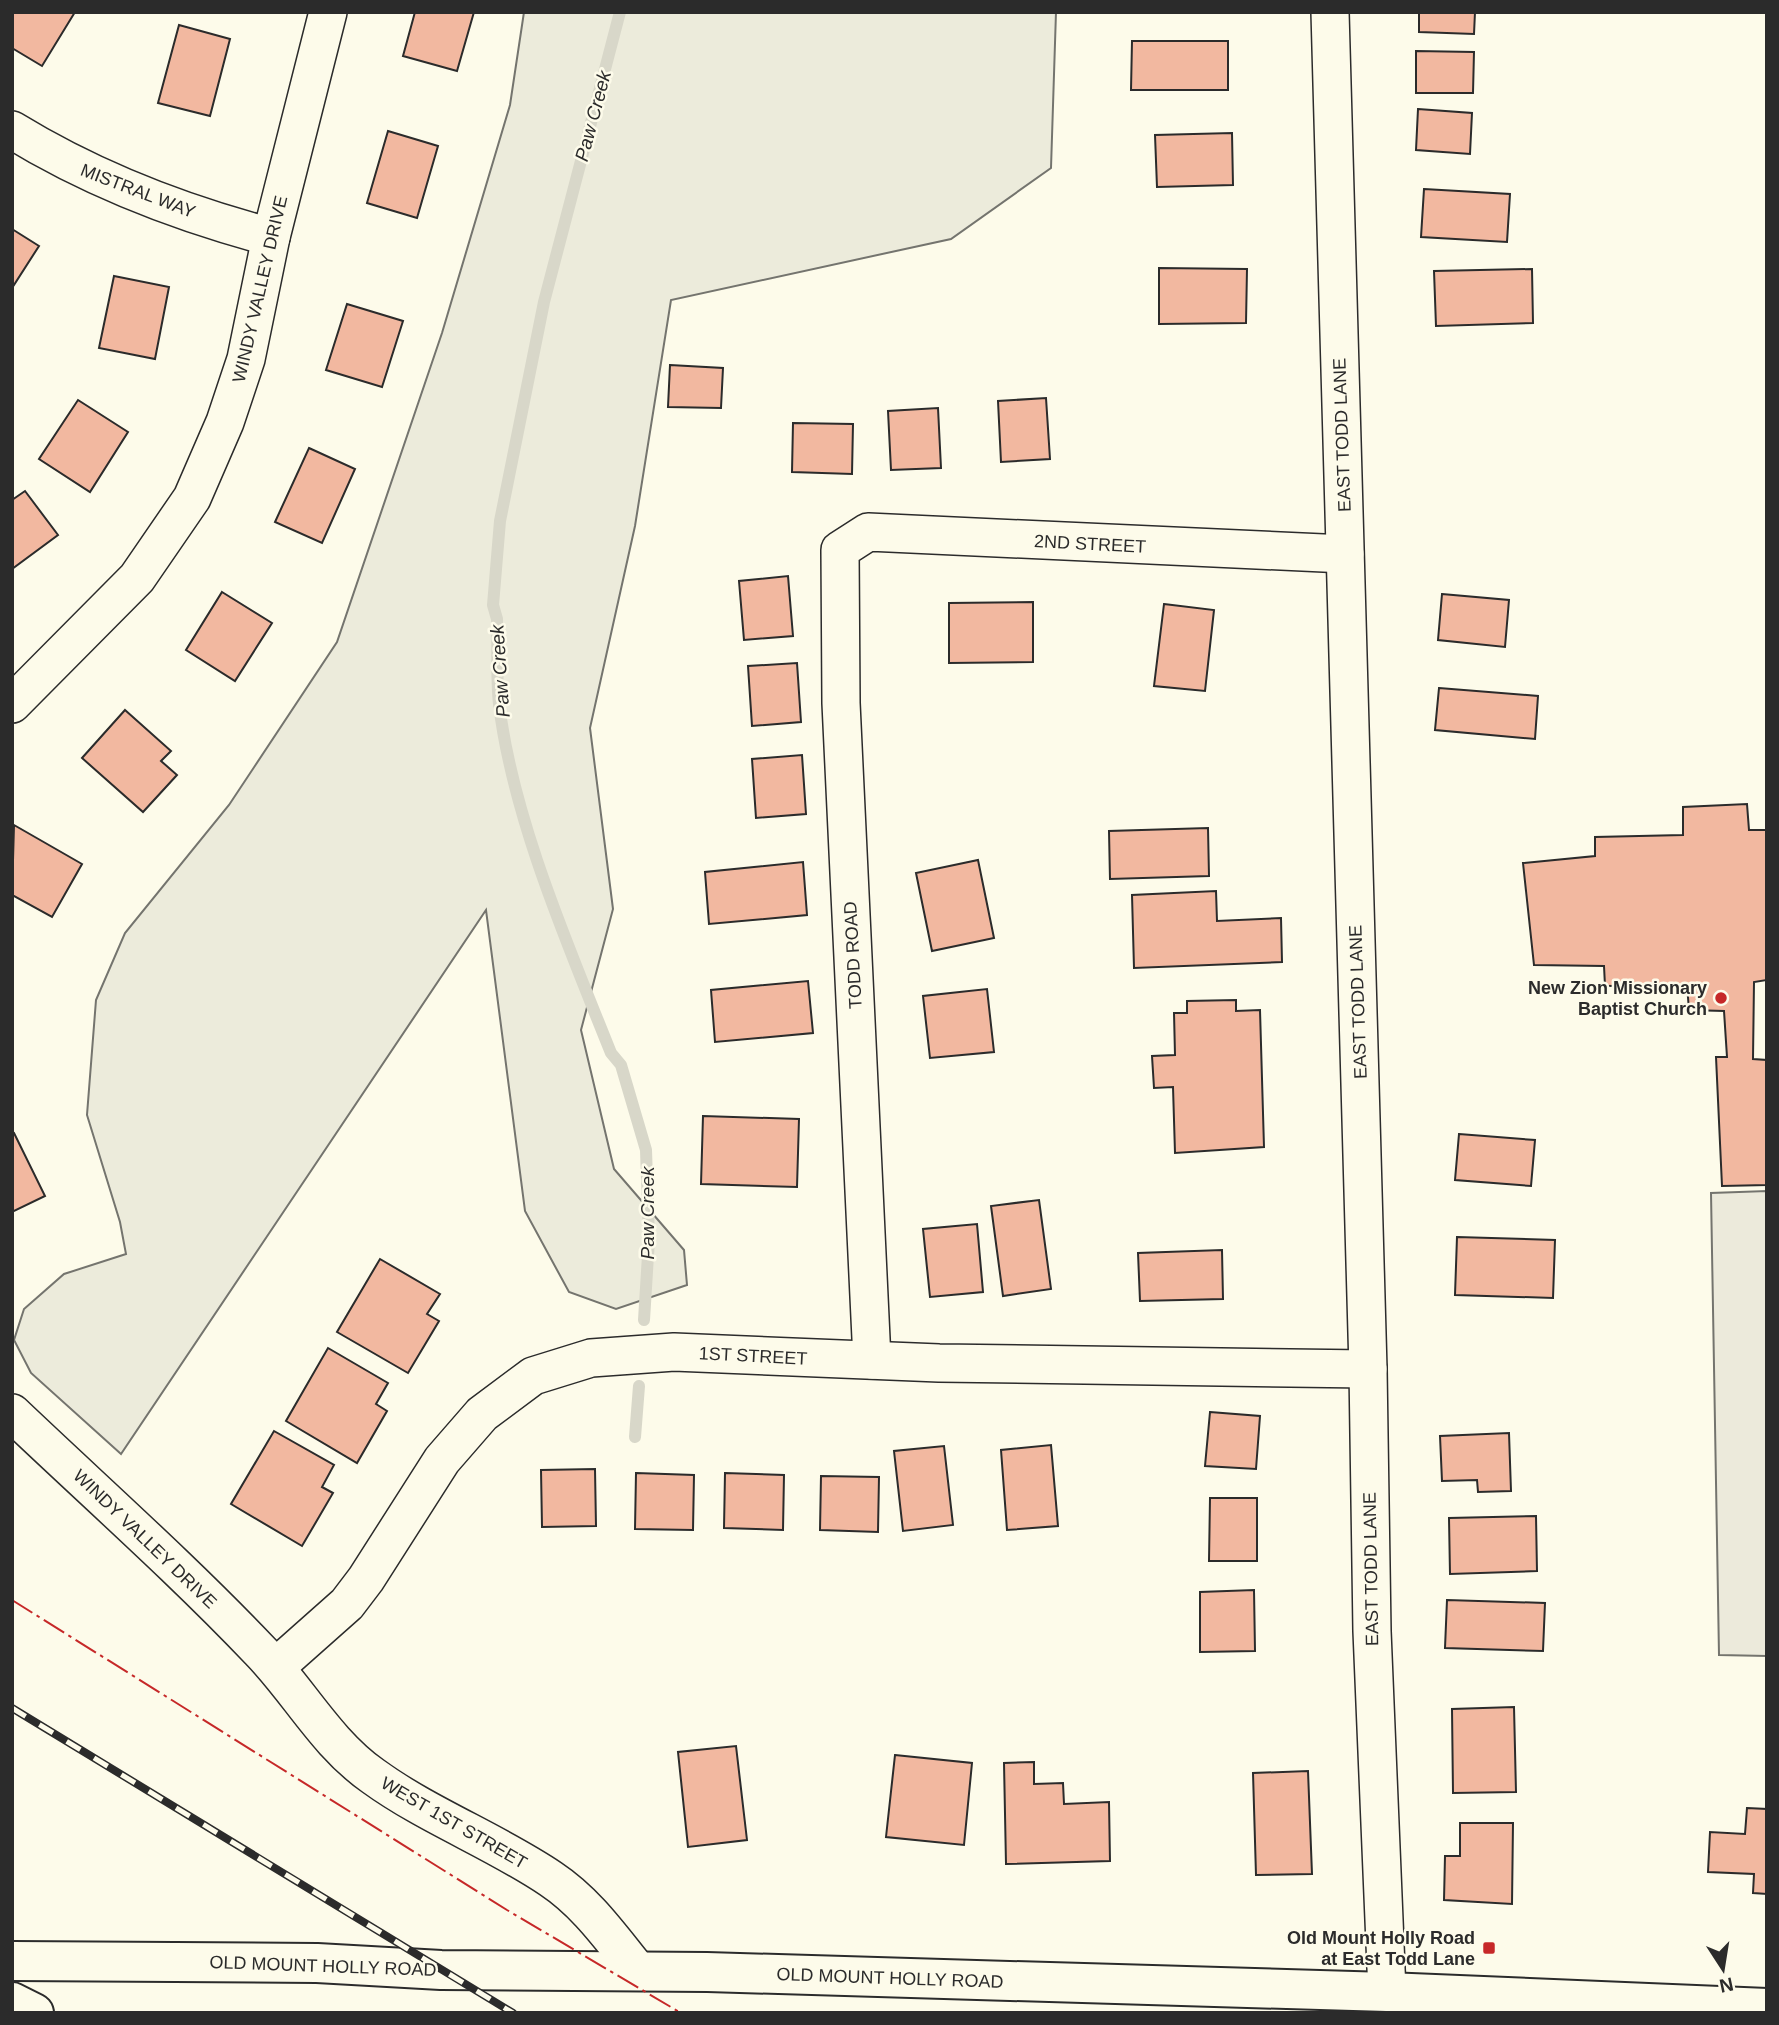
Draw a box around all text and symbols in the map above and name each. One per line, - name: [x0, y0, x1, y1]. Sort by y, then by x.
- water label: Paw Creek: [571, 67, 616, 164]
- street label: MISTRAL WAY: [78, 160, 198, 222]
- street label: WINDY VALLEY DRIVE: [229, 194, 291, 384]
- street label: EAST TODD LANE: [1329, 358, 1355, 512]
- street label: 2ND STREET: [1034, 531, 1146, 557]
- water label: Paw Creek: [486, 622, 514, 718]
- street label: TODD ROAD: [840, 901, 866, 1009]
- street label: EAST TODD LANE: [1345, 925, 1371, 1079]
- place label: New Zion Missionary Baptist Church: [1528, 978, 1707, 1019]
- marker: New Zion Missionary Baptist Church: [1713, 990, 1729, 1006]
- water label: Paw Creek: [637, 1165, 658, 1259]
- street label: 1ST STREET: [698, 1343, 808, 1369]
- street label: WINDY VALLEY DRIVE: [69, 1465, 221, 1613]
- street label: EAST TODD LANE: [1360, 1492, 1382, 1646]
- street label: WEST 1ST STREET: [377, 1773, 531, 1873]
- place label: Old Mount Holly Road at East Todd Lane: [1287, 1928, 1475, 1969]
- north arrow: [1688, 1934, 1758, 2004]
- marker: Old Mount Holly Road at East Todd Lane: [1481, 1940, 1497, 1956]
- street label: OLD MOUNT HOLLY ROAD: [209, 1952, 437, 1980]
- street label: OLD MOUNT HOLLY ROAD: [776, 1964, 1004, 1992]
- text: N: [1718, 1973, 1735, 1997]

